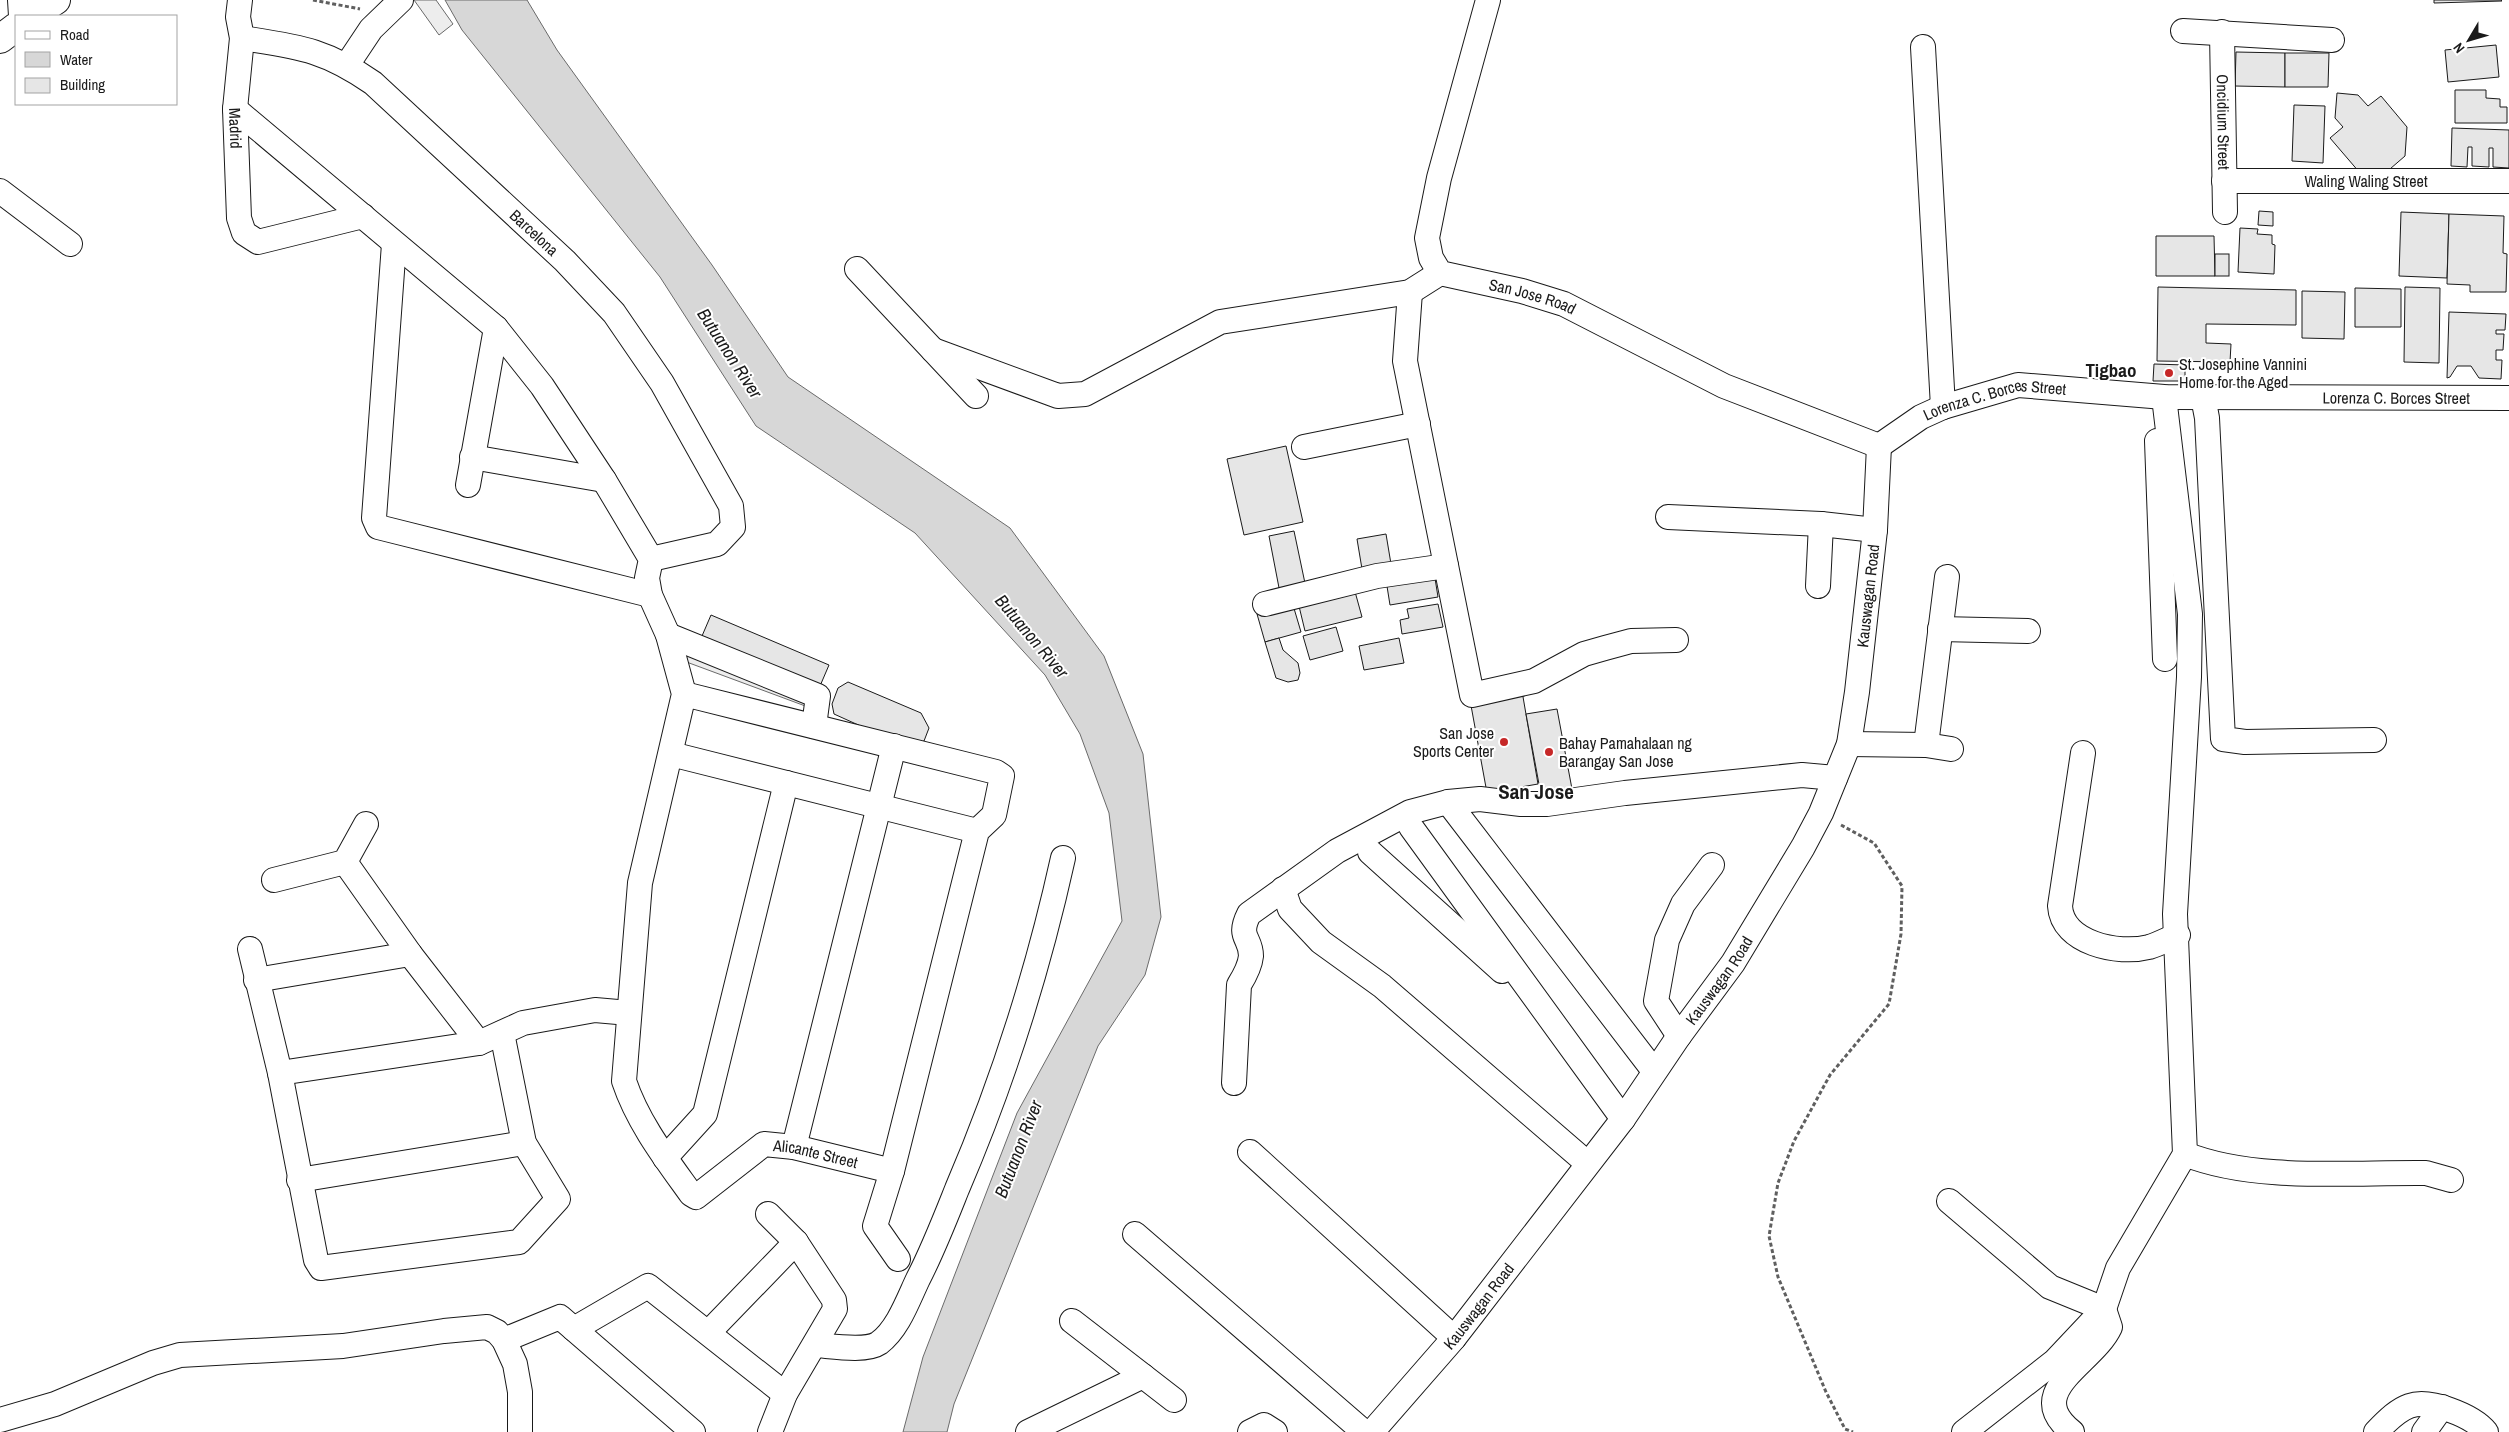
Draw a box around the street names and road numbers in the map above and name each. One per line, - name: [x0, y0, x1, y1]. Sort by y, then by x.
- street label: Oncidium Street: [2212, 74, 2235, 170]
- street label: Madrid: [224, 107, 247, 149]
- street label: Waling Waling Street: [2304, 170, 2428, 192]
- street label: Barcelona: [505, 204, 564, 261]
- street label: San Jose Road: [1487, 273, 1580, 319]
- street label: Lorenza C. Borces Street: [1919, 374, 2067, 426]
- street label: Lorenza C. Borces Street: [2322, 386, 2470, 409]
- street label: Kauswagan Road: [1851, 543, 1884, 649]
- street label: Kauswagan Road: [1680, 932, 1758, 1029]
- street label: Alicante Street: [771, 1134, 860, 1173]
- street label: Kauswagan Road: [1438, 1258, 1519, 1354]

